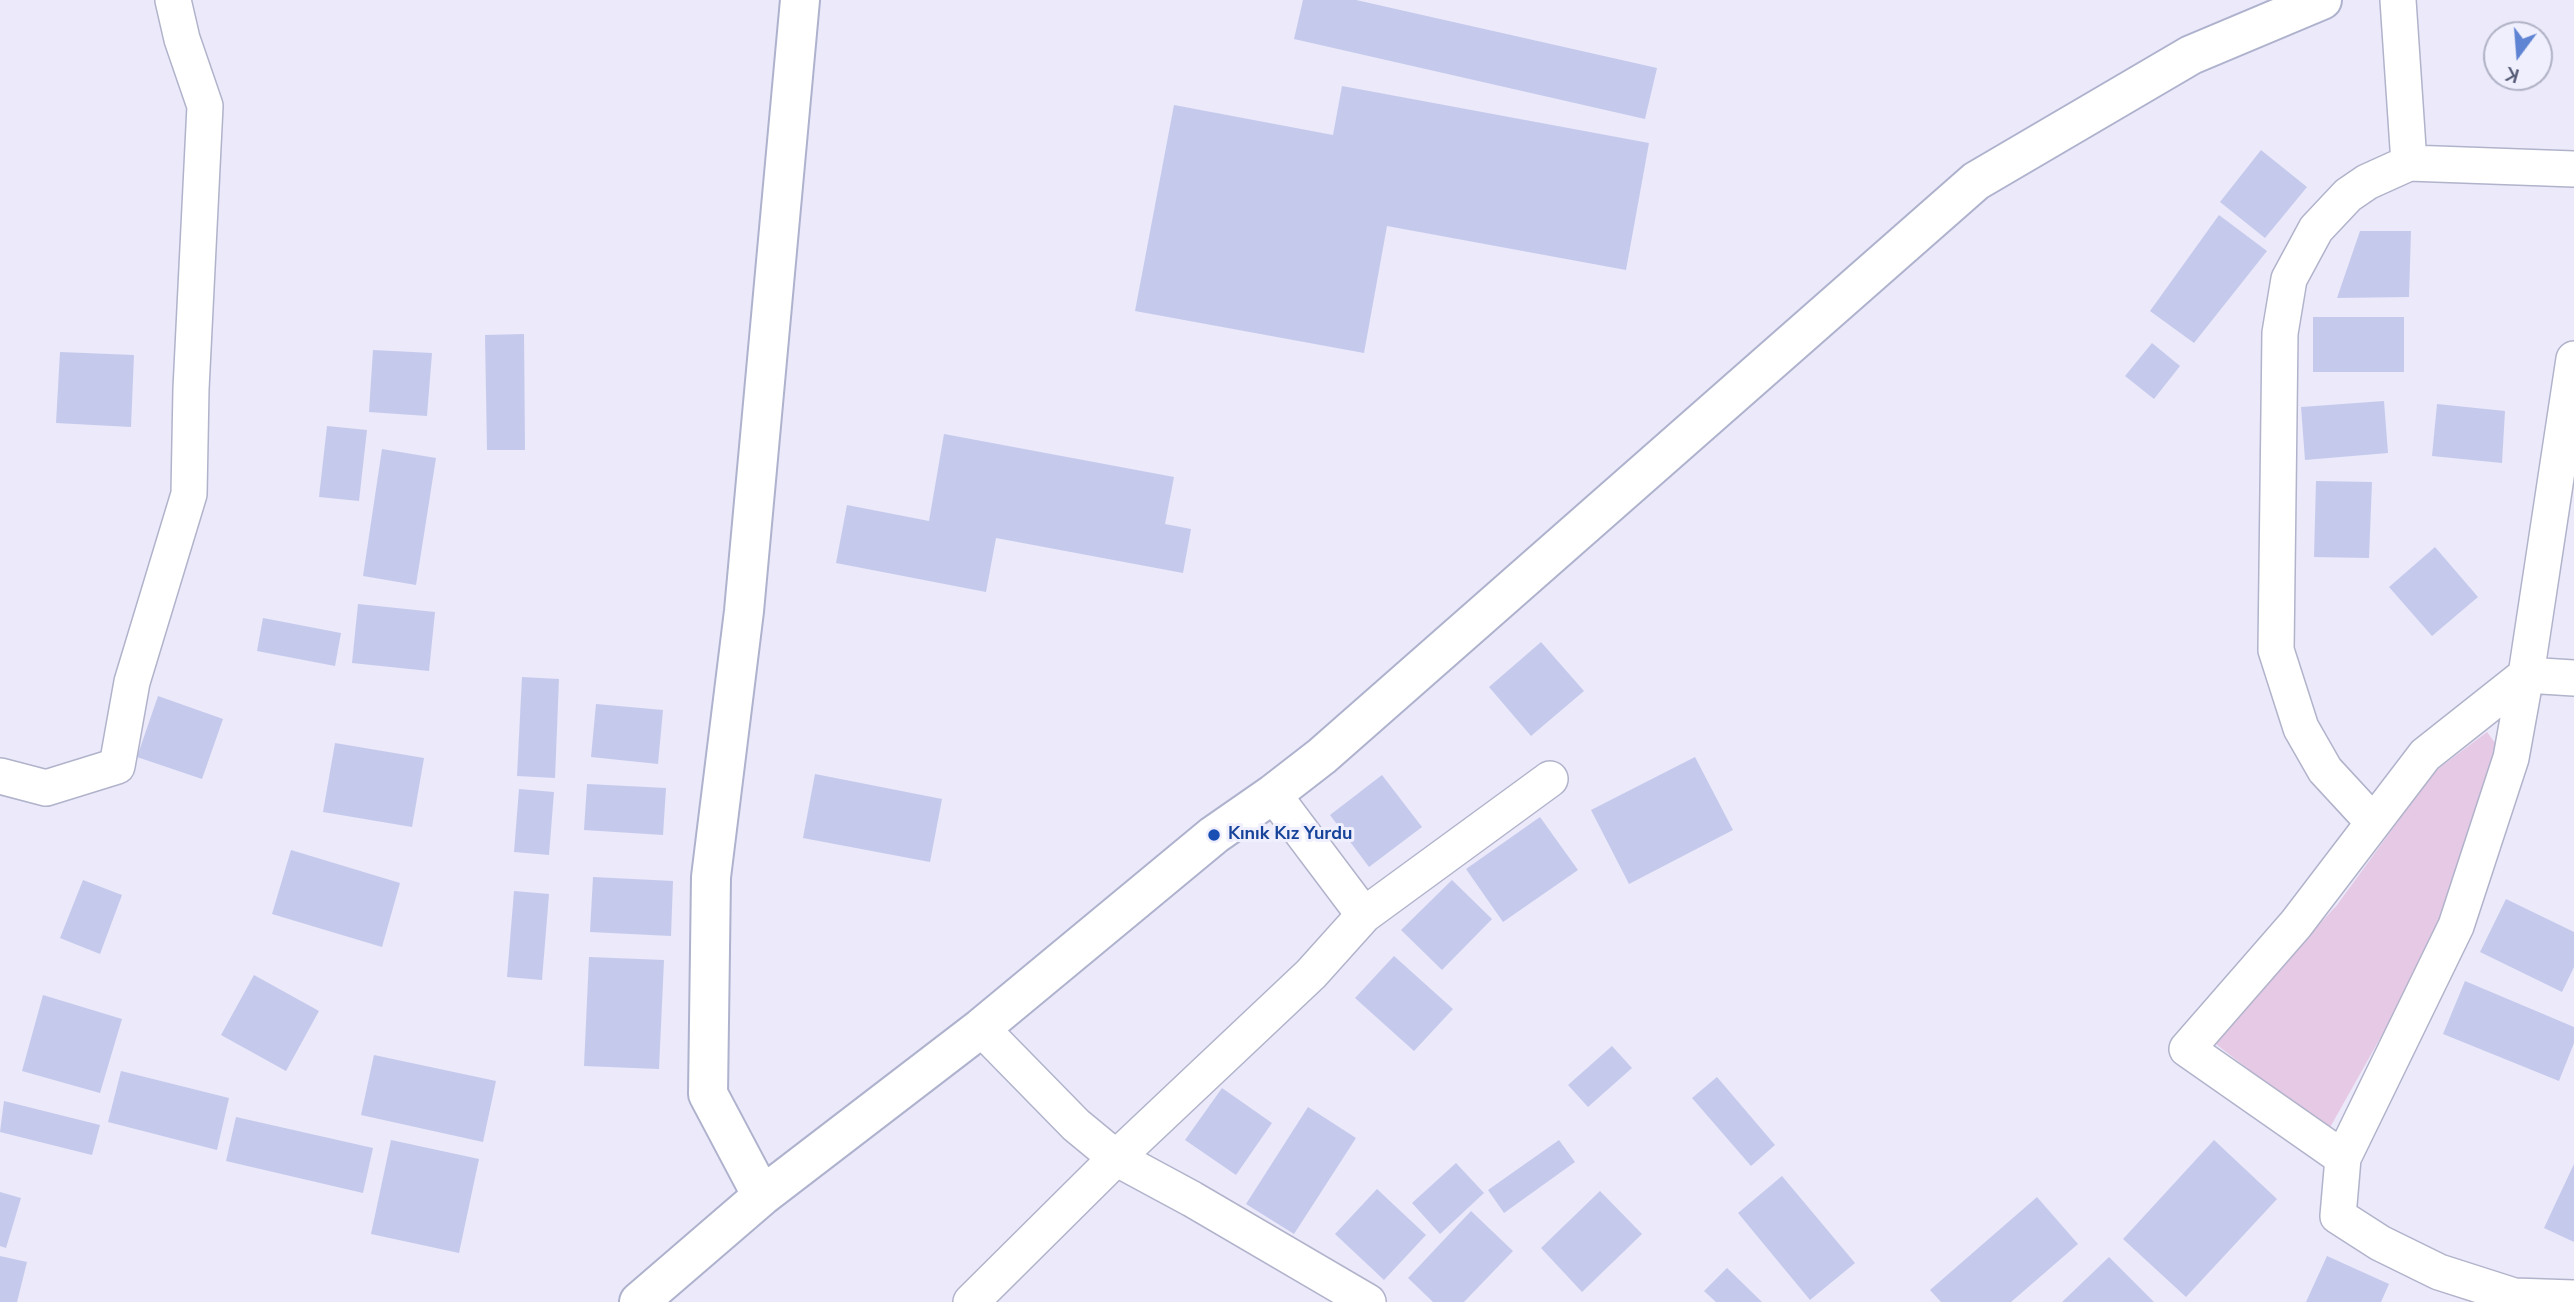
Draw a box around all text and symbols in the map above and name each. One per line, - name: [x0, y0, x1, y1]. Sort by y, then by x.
- north arrow: [2483, 21, 2553, 91]
- text: K: [2503, 60, 2522, 89]
- place label: Kınık Kız Yurdu: [1228, 824, 1352, 846]
- marker: Kınık Kız Yurdu: [1206, 827, 1222, 843]

